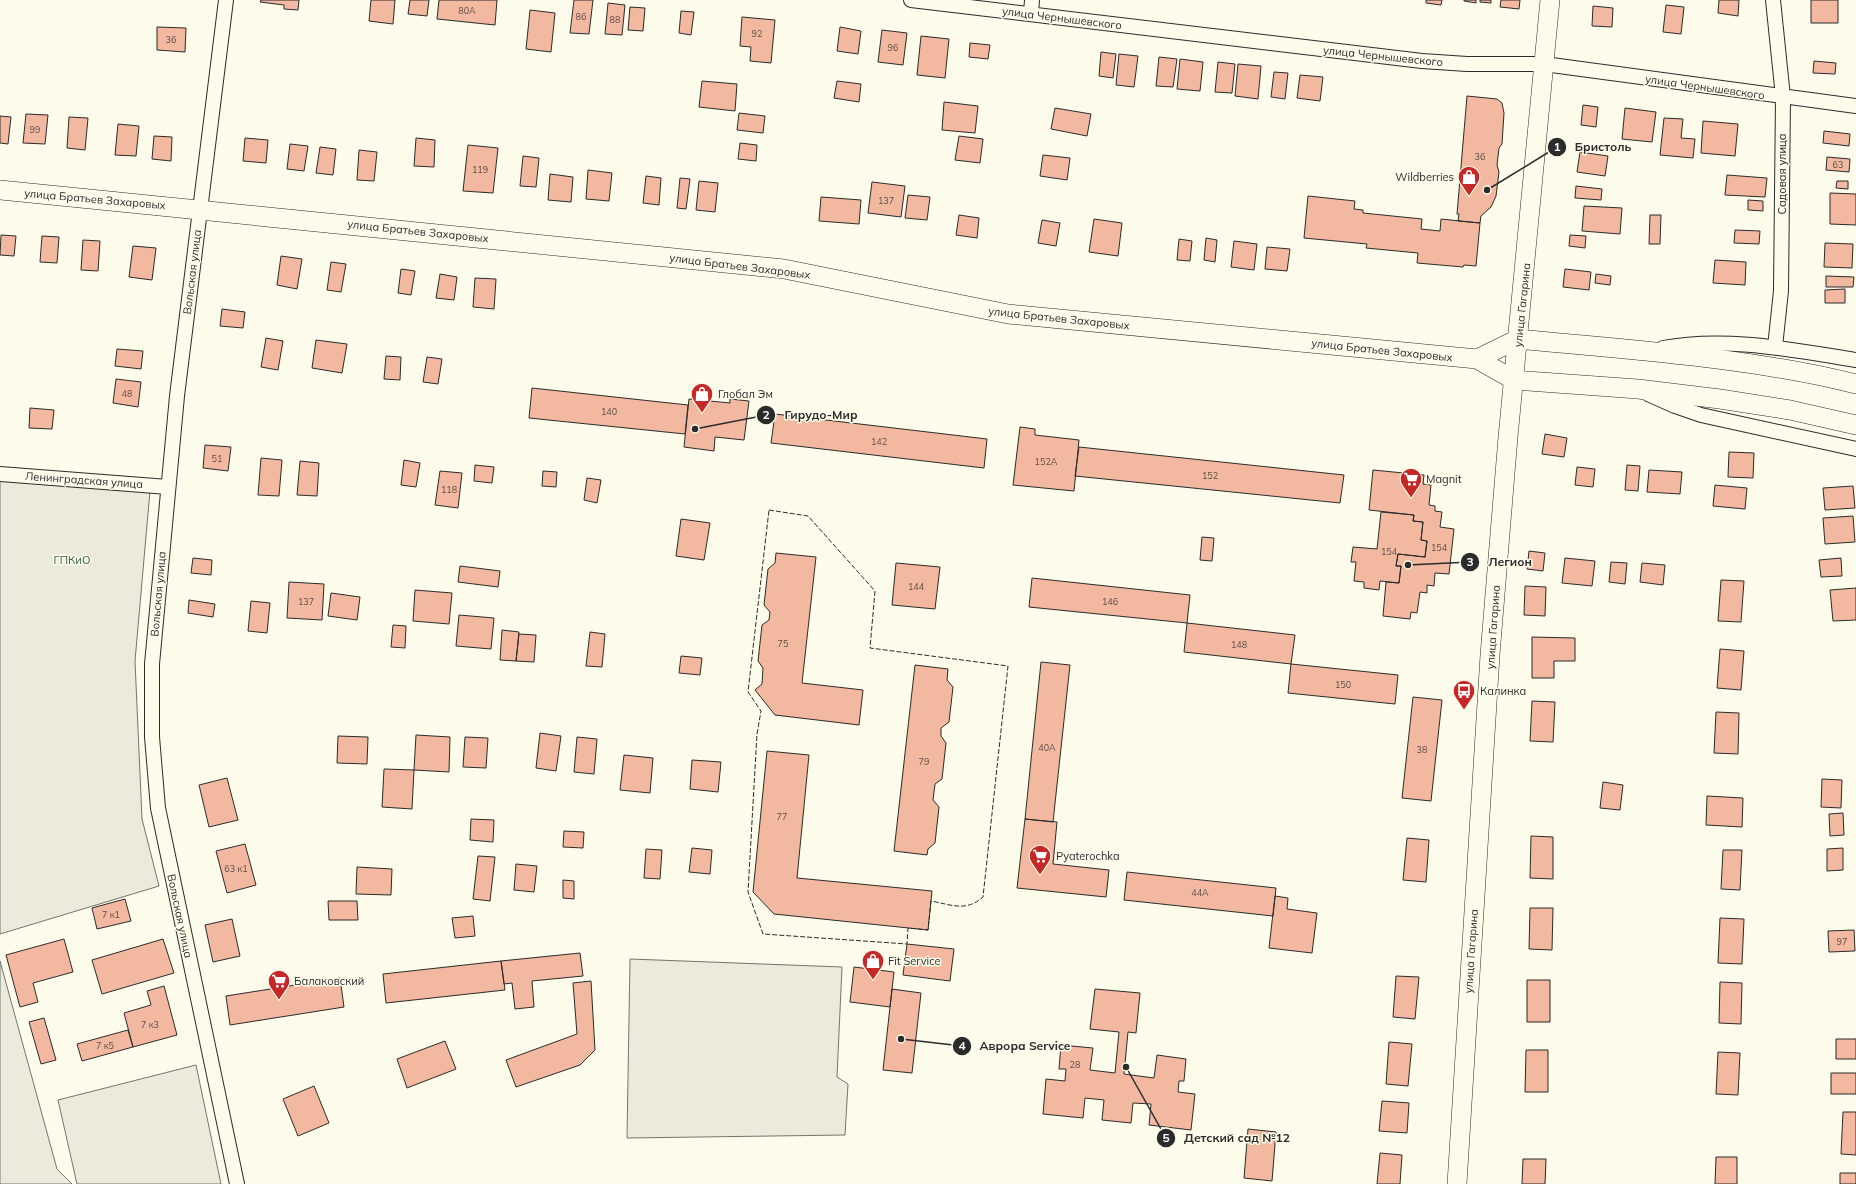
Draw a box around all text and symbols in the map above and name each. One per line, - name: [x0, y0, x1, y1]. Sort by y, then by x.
- street label: улица Чернышевского: [1001, 4, 1123, 32]
- house number: 80А: [458, 5, 476, 16]
- house number: 86: [576, 11, 586, 22]
- house number: 88: [610, 14, 620, 25]
- house number: 92: [752, 28, 762, 39]
- house number: 36: [166, 34, 176, 45]
- house number: 96: [888, 42, 898, 53]
- street label: улица Чернышевского: [1322, 43, 1444, 69]
- street label: улица Чернышевского: [1644, 72, 1766, 102]
- house number: 99: [30, 124, 40, 135]
- street label: Садовая улица: [1775, 133, 1789, 215]
- callout: Бристоль: [1547, 135, 1639, 159]
- text: 1: [1553, 139, 1561, 154]
- text: Бристоль: [1575, 139, 1631, 154]
- house number: 36: [1475, 151, 1485, 162]
- house number: 63: [1833, 159, 1843, 170]
- house number: 119: [472, 164, 488, 175]
- shop icon: Wildberries: [1456, 164, 1482, 197]
- place label: Wildberries: [1395, 170, 1454, 184]
- street label: улица Братьев Захаровых: [24, 186, 166, 212]
- house number: 137: [878, 195, 894, 206]
- street label: улица Братьев Захаровых: [347, 217, 489, 245]
- street label: Вольская улица: [180, 229, 204, 315]
- street label: улица Братьев Захаровых: [669, 250, 811, 282]
- street label: улица Гагарина: [1511, 262, 1533, 348]
- street label: улица Братьев Захаровых: [988, 304, 1130, 332]
- street label: улица Братьев Захаровых: [1311, 336, 1453, 364]
- shop icon: Глобал Эм: [689, 381, 715, 414]
- place label: Глобал Эм: [718, 387, 773, 401]
- house number: 48: [122, 388, 132, 399]
- callout: Гирудо-Мир: [756, 403, 865, 427]
- house number: 140: [601, 406, 617, 417]
- text: 2: [762, 407, 770, 422]
- text: Гирудо-Мир: [784, 407, 858, 422]
- house number: 142: [871, 436, 887, 447]
- house number: 51: [212, 453, 222, 464]
- house number: 152А: [1035, 456, 1058, 467]
- supermarket icon: Magnit: [1398, 466, 1424, 499]
- street label: Ленинградская улица: [24, 469, 144, 491]
- house number: 152: [1202, 470, 1218, 481]
- place label: Magnit: [1426, 472, 1462, 486]
- house number: 118: [441, 484, 457, 495]
- house number: 154: [1431, 542, 1448, 553]
- house number: 154: [1381, 546, 1398, 557]
- callout: Легион: [1460, 550, 1540, 574]
- street label: Вольская улица: [147, 551, 169, 637]
- park label: ГПКиО: [54, 553, 90, 567]
- text: 3: [1466, 554, 1474, 569]
- text: Легион: [1488, 554, 1532, 569]
- house number: 144: [908, 581, 925, 592]
- street label: улица Гагарина: [1483, 584, 1503, 670]
- house number: 137: [298, 596, 314, 607]
- house number: 146: [1102, 596, 1118, 607]
- house number: 75: [778, 638, 789, 649]
- house number: 148: [1231, 639, 1247, 650]
- bus stop icon: Калинка: [1451, 678, 1477, 711]
- house number: 150: [1335, 679, 1351, 690]
- place label: Калинка: [1480, 684, 1526, 698]
- house number: 40А: [1038, 742, 1056, 753]
- house number: 38: [1417, 744, 1427, 755]
- house number: 79: [919, 756, 929, 767]
- house number: 77: [777, 811, 787, 822]
- supermarket icon: Pyaterochka: [1027, 843, 1053, 876]
- place label: Pyaterochka: [1056, 849, 1120, 863]
- house number: 63 к1: [224, 863, 248, 874]
- street label: Вольская улица: [164, 873, 196, 959]
- house number: 44А: [1191, 887, 1209, 898]
- street label: улица Гагарина: [1461, 908, 1481, 994]
- house number: 7 к1: [102, 909, 120, 920]
- house number: 97: [1837, 936, 1847, 947]
- shop icon: Fit Service: [860, 948, 886, 981]
- place label: Fit Service: [888, 954, 940, 968]
- supermarket icon: Балаковский: [266, 968, 292, 1001]
- place label: Балаковский: [294, 974, 364, 988]
- house number: 7 к3: [141, 1019, 159, 1030]
- callout: Аврора Service: [952, 1034, 1079, 1058]
- text: 4: [958, 1038, 966, 1053]
- text: Аврора Service: [980, 1038, 1071, 1053]
- house number: 7 к5: [96, 1040, 115, 1051]
- house number: 28: [1070, 1059, 1080, 1070]
- callout: Детский сад №12: [1156, 1126, 1298, 1150]
- text: 5: [1162, 1130, 1170, 1145]
- text: Детский сад №12: [1184, 1130, 1290, 1145]

